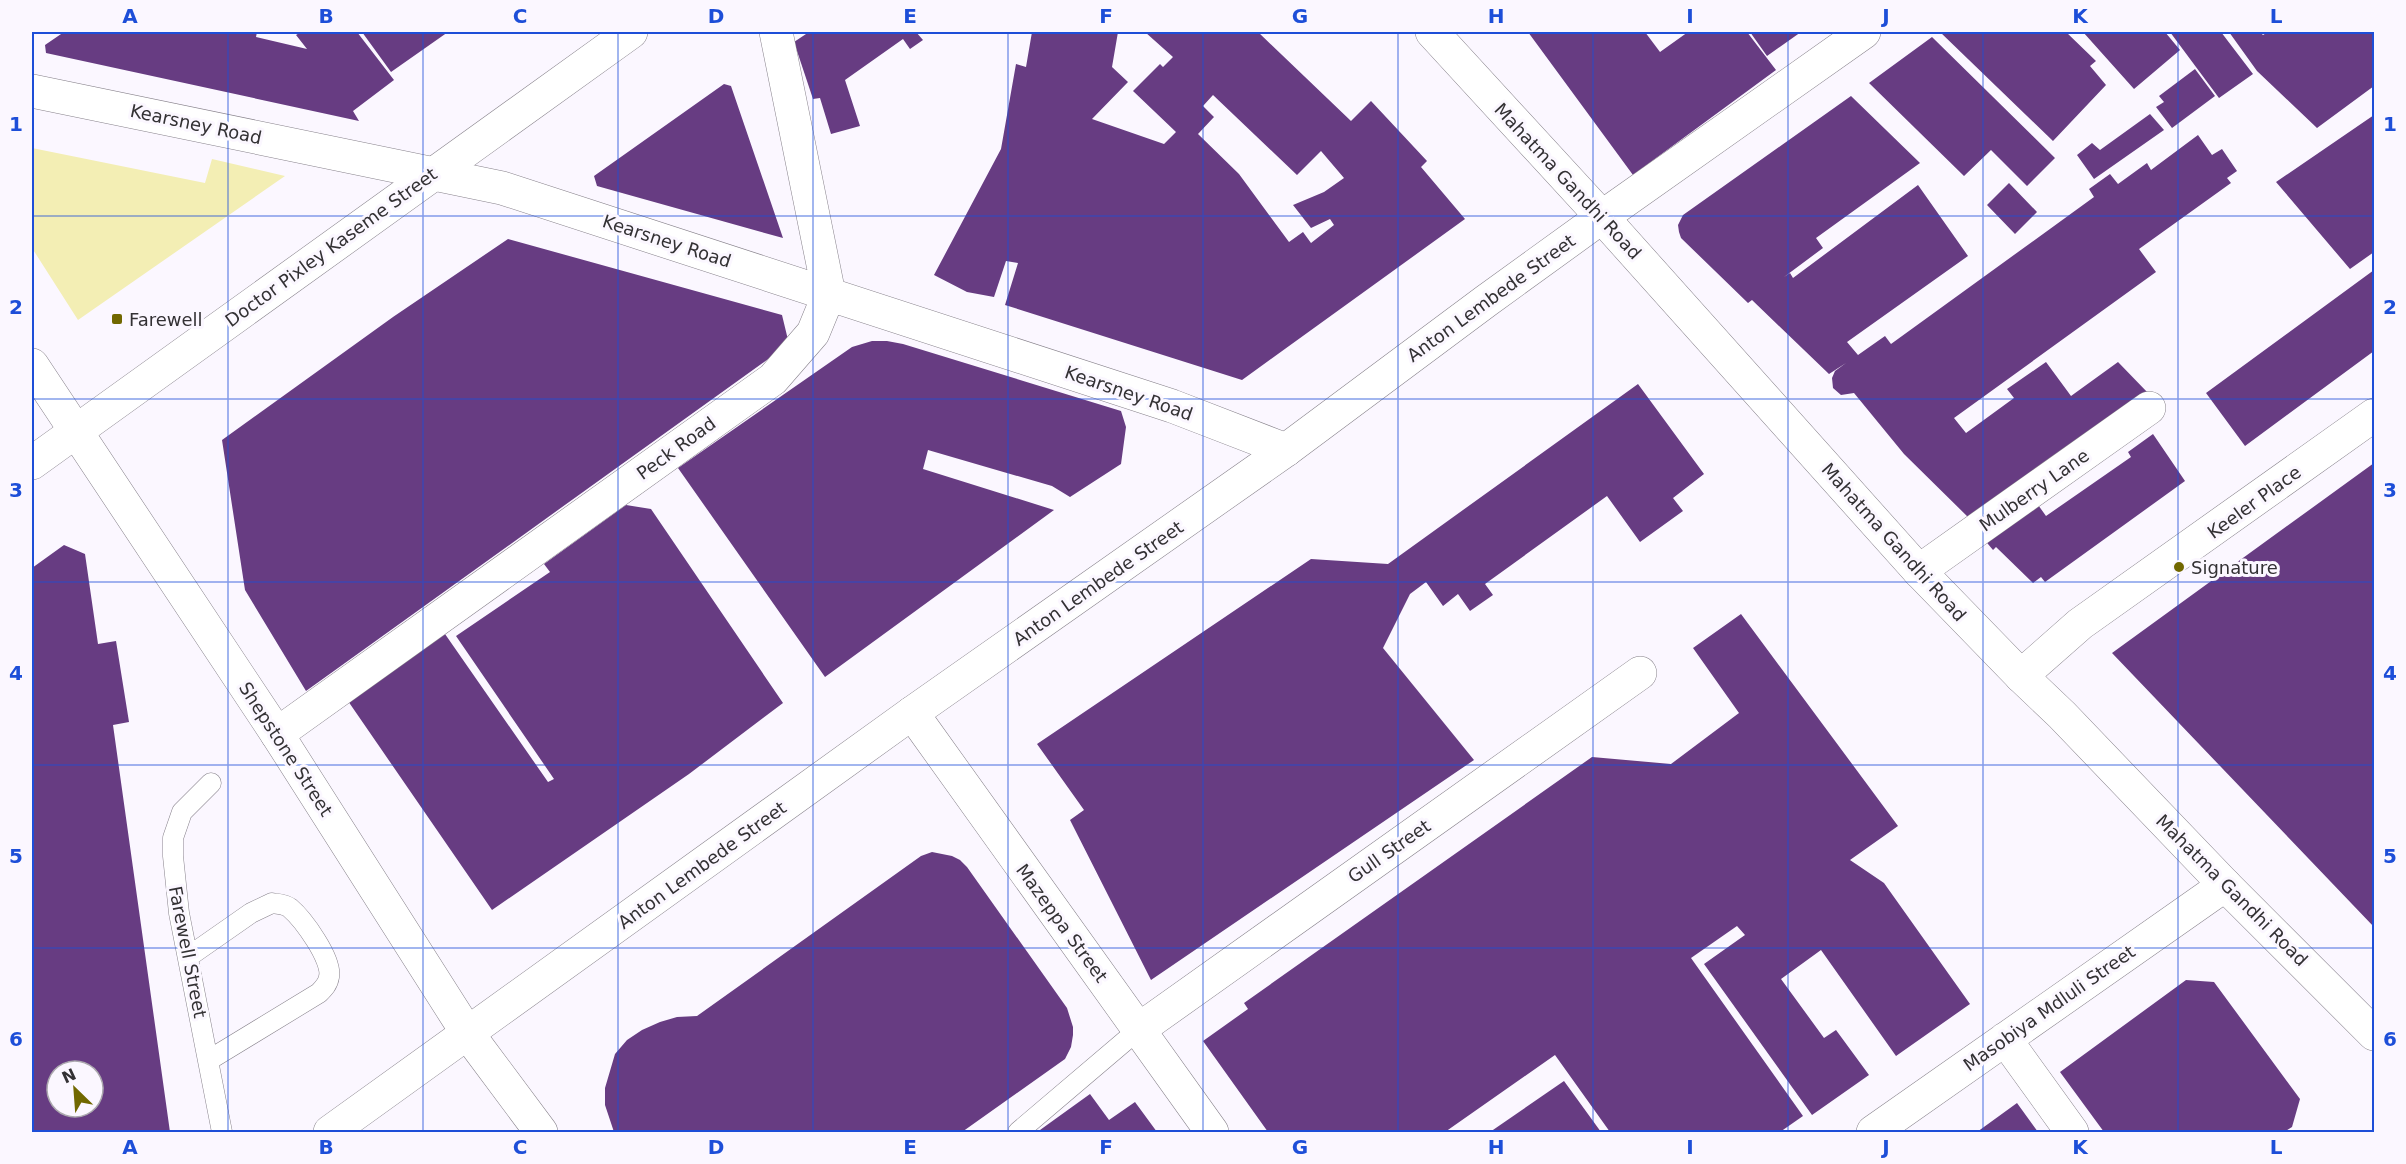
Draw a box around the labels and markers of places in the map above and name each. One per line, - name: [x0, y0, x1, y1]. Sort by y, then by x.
- place label: Farewell: [129, 309, 203, 330]
- marker: Farewell: [110, 312, 124, 326]
- place label: Signature: [2191, 557, 2278, 578]
- marker: Signature: [2172, 560, 2186, 574]

